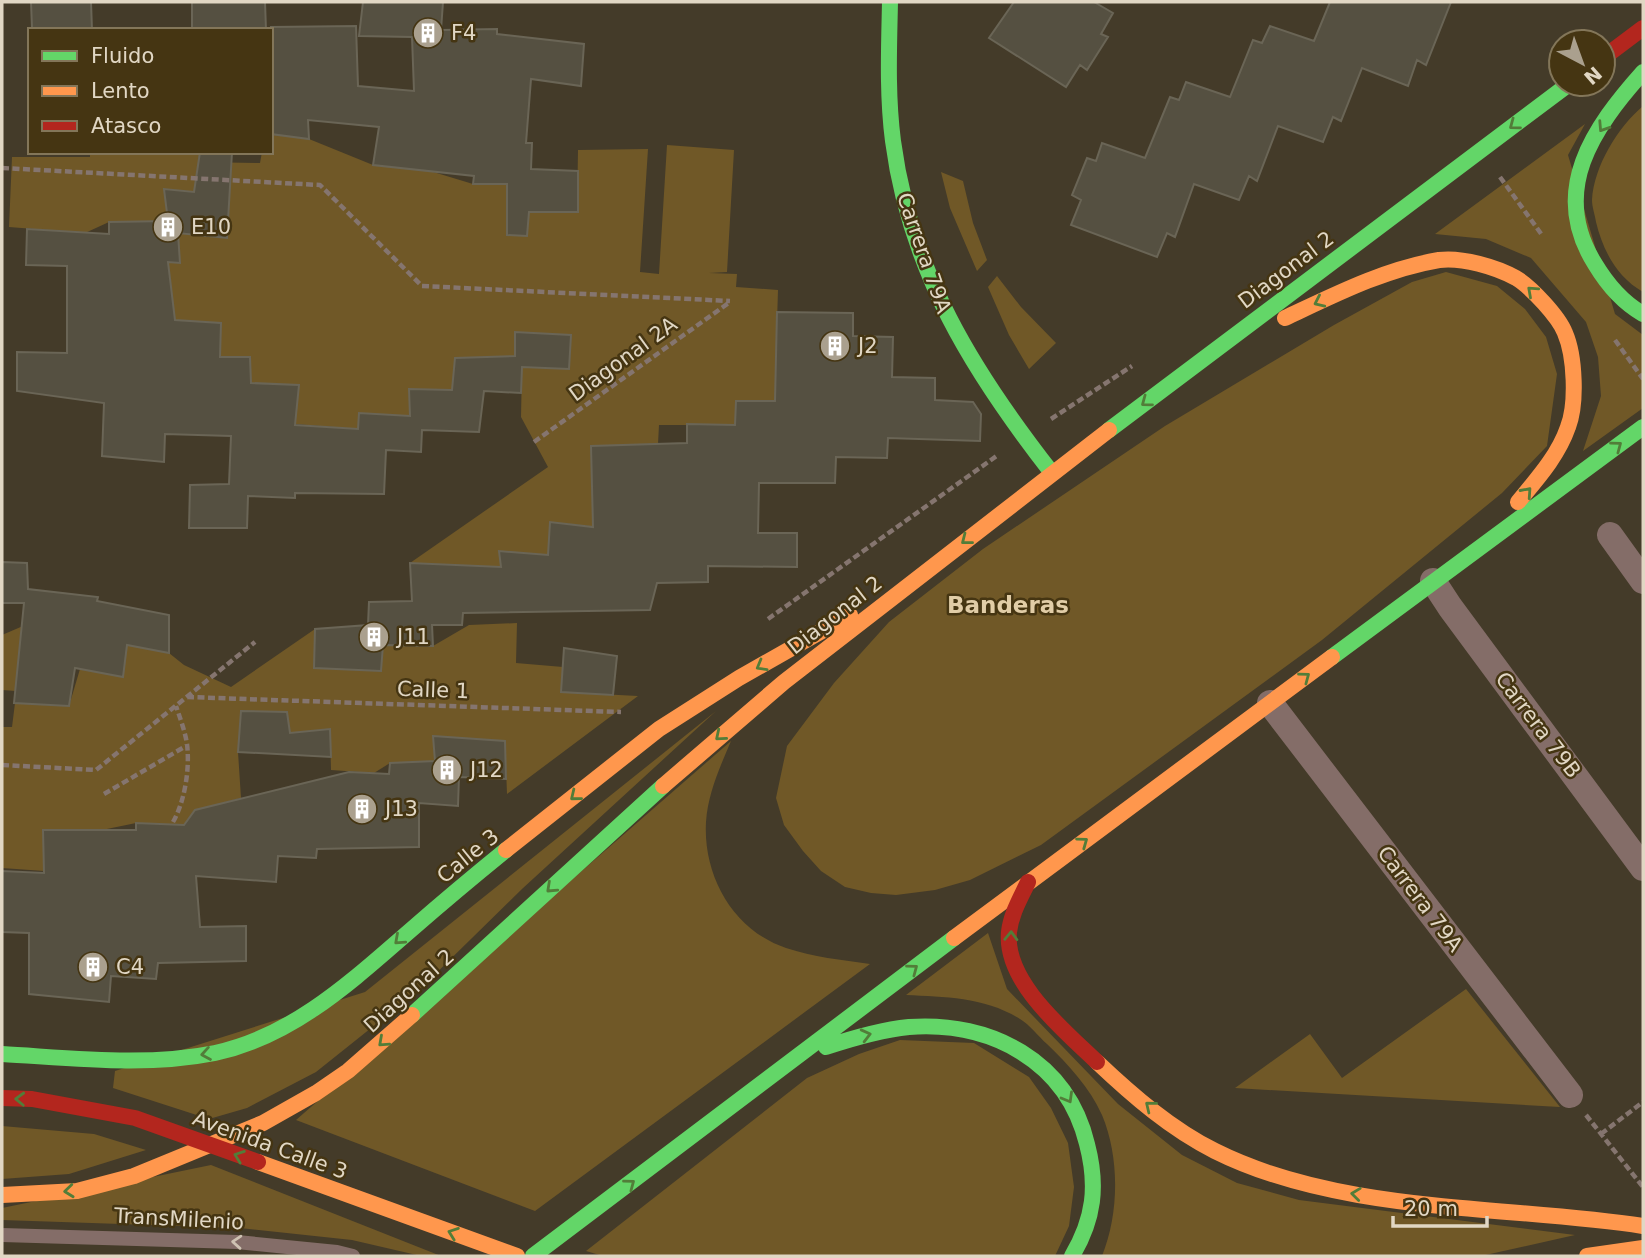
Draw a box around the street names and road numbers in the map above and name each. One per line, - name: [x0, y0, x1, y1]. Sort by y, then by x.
- street label: Carrera 79A: [892, 189, 956, 317]
- street label: Diagonal 2: [1234, 226, 1338, 314]
- street label: Diagonal 2A: [564, 311, 682, 406]
- street label: Diagonal 2: [783, 571, 887, 659]
- street label: Carrera 79B: [1490, 667, 1586, 783]
- street label: Calle 1: [397, 677, 469, 703]
- street label: Calle 3: [432, 824, 504, 888]
- street label: Carrera 79A: [1372, 841, 1468, 957]
- street label: Diagonal 2: [359, 944, 459, 1038]
- street label: Avenida Calle 3: [189, 1106, 351, 1184]
- street label: TransMilenio: [112, 1204, 245, 1234]

